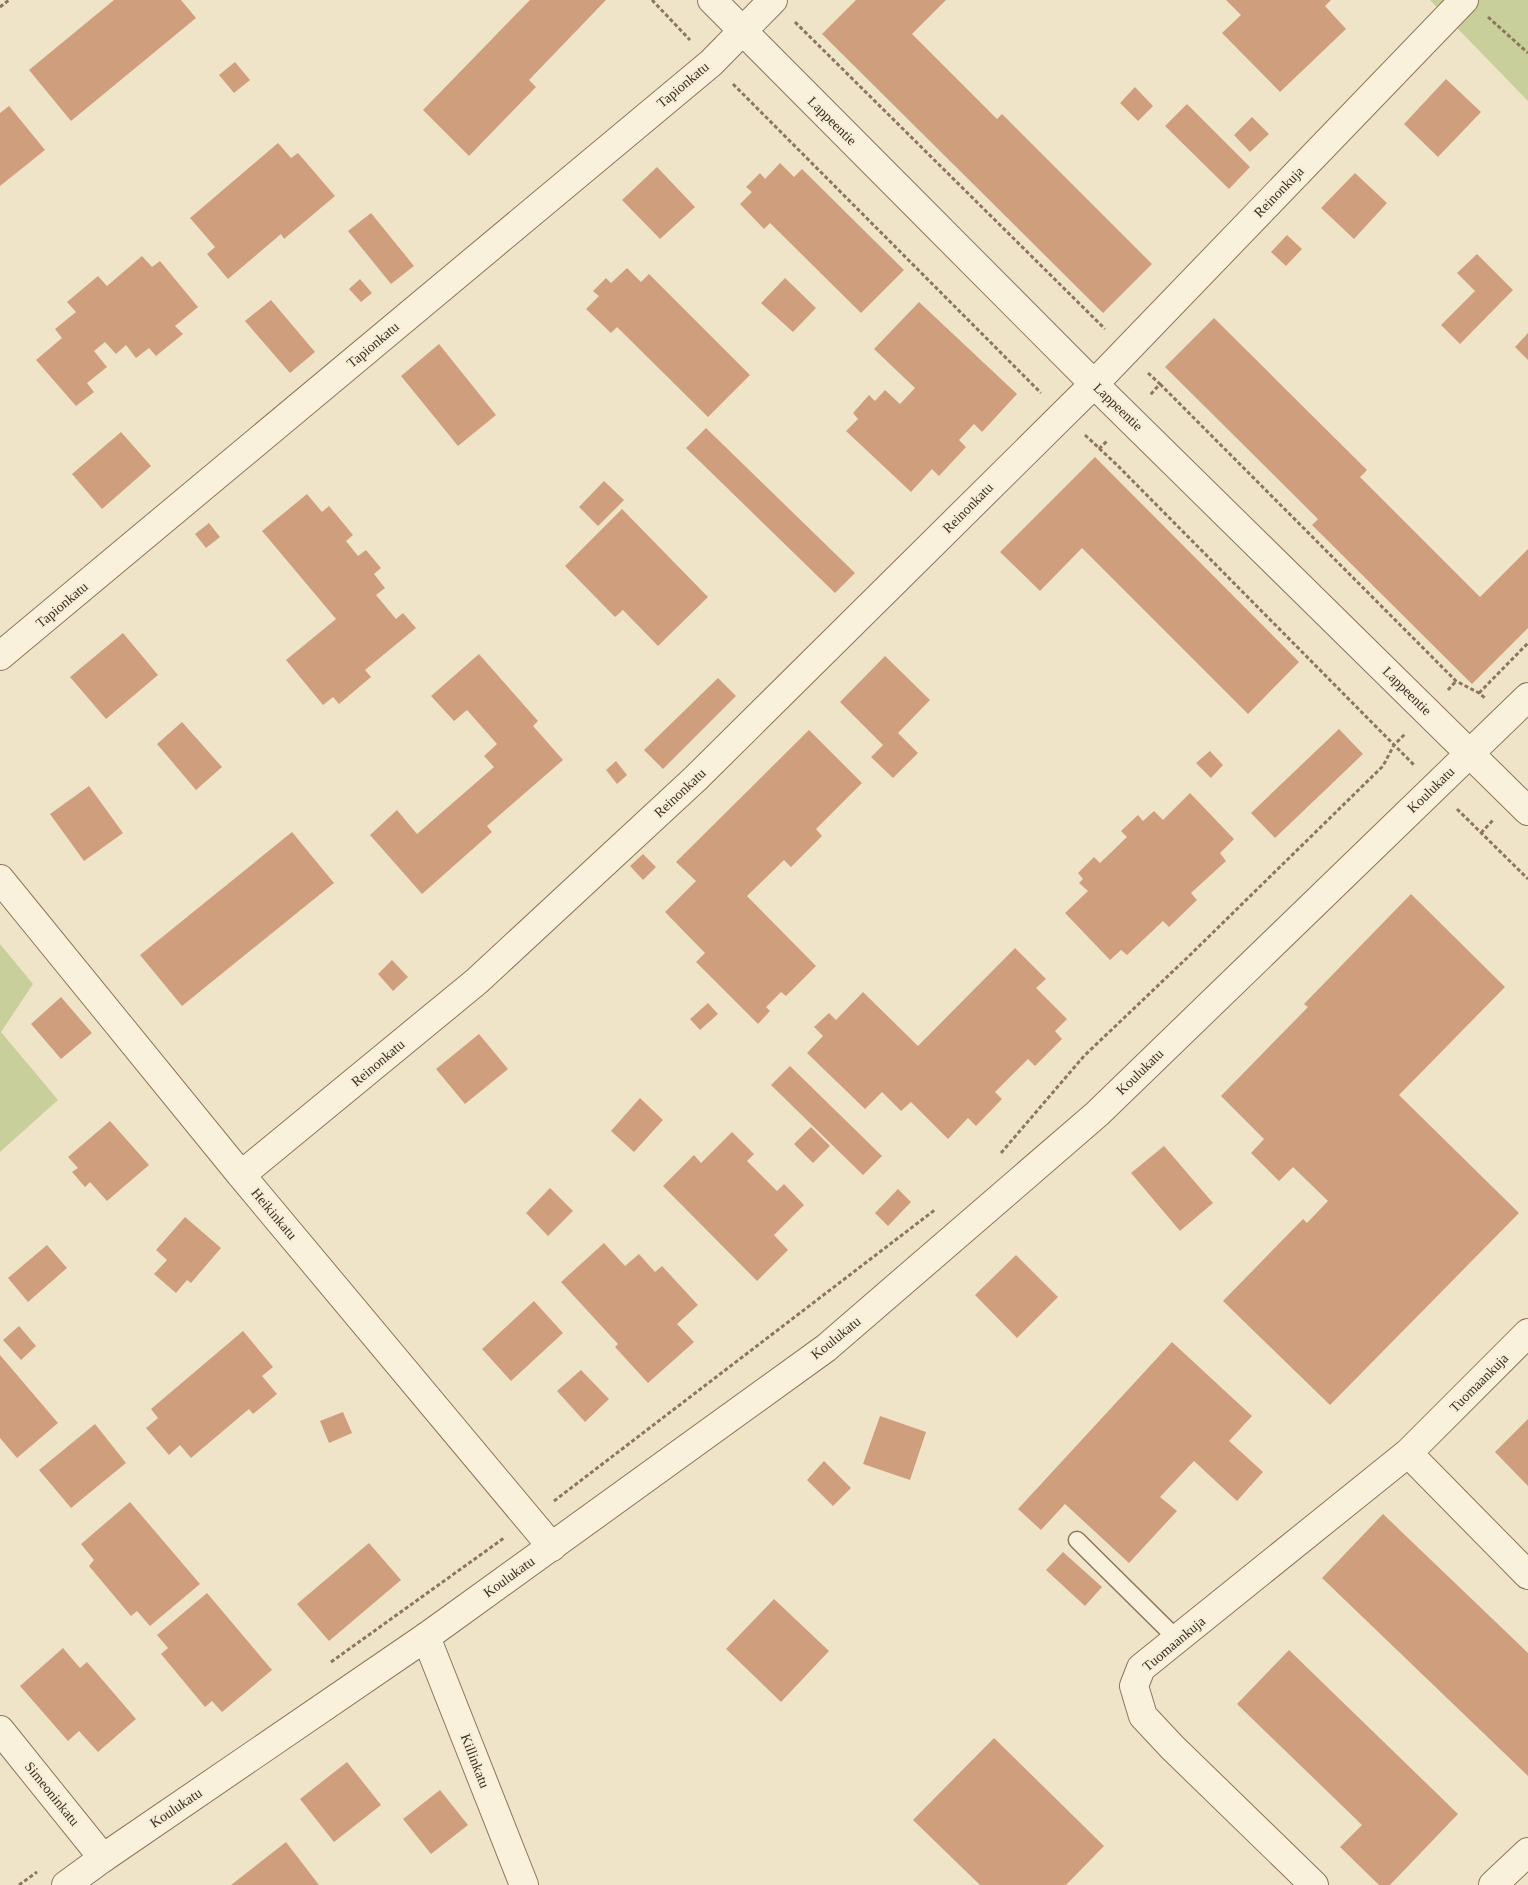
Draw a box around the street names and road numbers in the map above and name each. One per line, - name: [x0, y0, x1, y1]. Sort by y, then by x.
- street label: Tapionkatu: [654, 59, 712, 111]
- street label: Lappeentie: [805, 94, 859, 148]
- street label: Reinonkuja: [1251, 163, 1307, 220]
- street label: Tapionkatu: [344, 319, 402, 371]
- street label: Lappeentie: [1090, 380, 1146, 434]
- street label: Reinonkatu: [940, 480, 996, 536]
- street label: Tapionkatu: [33, 579, 91, 631]
- street label: Lappeentie: [1380, 664, 1434, 718]
- street label: Koulukatu: [1405, 764, 1457, 816]
- street label: Reinonkatu: [651, 766, 709, 820]
- street label: Reinonkatu: [348, 1037, 408, 1089]
- street label: Koulukatu: [1114, 1046, 1166, 1098]
- street label: Heikinkatu: [248, 1185, 300, 1243]
- street label: Koulukatu: [808, 1314, 864, 1362]
- street label: Tuomaankuja: [1447, 1350, 1512, 1415]
- street label: Koulukatu: [481, 1554, 537, 1600]
- street label: Tuomaankuja: [1140, 1613, 1209, 1674]
- street label: Killinkatu: [458, 1732, 492, 1790]
- street label: Simeoninkatu: [22, 1759, 82, 1829]
- street label: Koulukatu: [147, 1785, 205, 1831]

